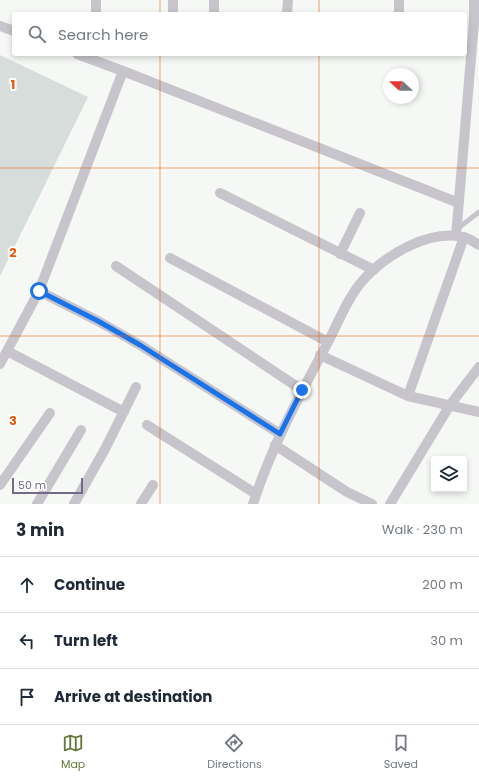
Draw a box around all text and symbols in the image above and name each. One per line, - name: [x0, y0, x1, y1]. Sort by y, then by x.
- search box: [12, 12, 467, 56]
- icon: search: [26, 23, 48, 45]
- text: Search here: [58, 24, 148, 45]
- north arrow: [383, 68, 419, 104]
- text: 1: [11, 75, 15, 94]
- text: 2: [9, 243, 17, 262]
- route start: [30, 282, 48, 300]
- route end: [293, 381, 311, 399]
- text: 3: [9, 411, 17, 430]
- map controls: [431, 456, 467, 492]
- button: layers: [431, 456, 467, 492]
- scale bar: [12, 476, 83, 495]
- text: 50 m: [18, 477, 46, 493]
- text: 3 min: [16, 518, 64, 542]
- text: Walk · 230 m: [382, 520, 463, 539]
- icon: ahead: [16, 574, 38, 596]
- text: Continue: [54, 574, 125, 595]
- text: 200 m: [422, 575, 463, 594]
- icon: left: [16, 630, 38, 652]
- text: Turn left: [54, 630, 118, 651]
- text: 30 m: [430, 631, 463, 650]
- icon: arrive: [16, 686, 38, 708]
- text: Arrive at destination: [54, 686, 212, 707]
- tab: Map: [61, 732, 85, 773]
- tab: Directions: [207, 732, 262, 773]
- tab: Saved: [384, 732, 418, 773]

